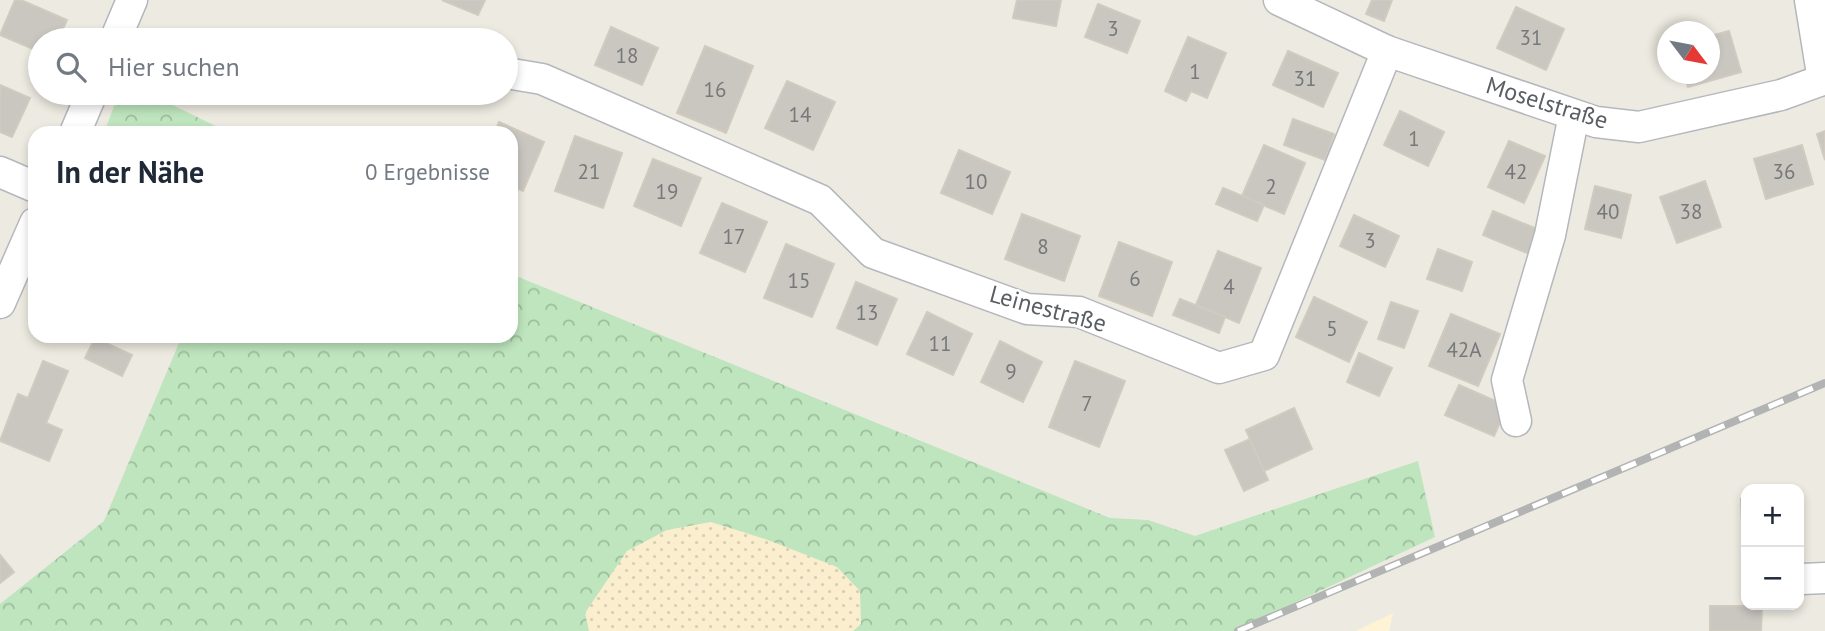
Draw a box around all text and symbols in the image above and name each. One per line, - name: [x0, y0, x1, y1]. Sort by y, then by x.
- house number: 3: [1107, 15, 1119, 42]
- north arrow: [1657, 21, 1720, 84]
- house number: 31: [1520, 24, 1542, 51]
- search box: [28, 28, 518, 105]
- house number: 18: [616, 42, 638, 69]
- icon: search: [52, 48, 90, 86]
- text: Hier suchen: [108, 50, 240, 83]
- house number: 1: [1189, 58, 1201, 85]
- house number: 31: [1294, 65, 1316, 92]
- street label: Moselstraße: [1482, 69, 1612, 136]
- house number: 16: [704, 76, 726, 103]
- house number: 14: [789, 101, 811, 128]
- house number: 1: [1408, 125, 1420, 152]
- text: In der Nähe: [56, 152, 204, 191]
- text: 0 Ergebnisse: [365, 157, 490, 186]
- house number: 21: [578, 158, 600, 185]
- house number: 42: [1505, 158, 1527, 185]
- house number: 36: [1773, 158, 1795, 185]
- house number: 10: [965, 168, 987, 195]
- house number: 2: [1265, 173, 1277, 200]
- house number: 19: [656, 178, 678, 205]
- house number: 40: [1597, 198, 1619, 225]
- house number: 38: [1680, 198, 1702, 225]
- house number: 17: [723, 223, 745, 250]
- house number: 3: [1364, 227, 1376, 254]
- house number: 8: [1037, 233, 1049, 260]
- house number: 6: [1129, 265, 1141, 292]
- house number: 15: [788, 267, 810, 294]
- house number: 4: [1223, 273, 1235, 300]
- street label: Leinestraße: [986, 278, 1110, 339]
- house number: 13: [856, 299, 878, 326]
- house number: 5: [1326, 315, 1338, 342]
- house number: 11: [929, 330, 951, 357]
- house number: 42A: [1446, 336, 1482, 363]
- house number: 9: [1005, 358, 1017, 385]
- house number: 7: [1081, 390, 1093, 417]
- map controls: [1741, 484, 1804, 610]
- button: +: [1741, 484, 1804, 547]
- button: −: [1741, 547, 1804, 610]

